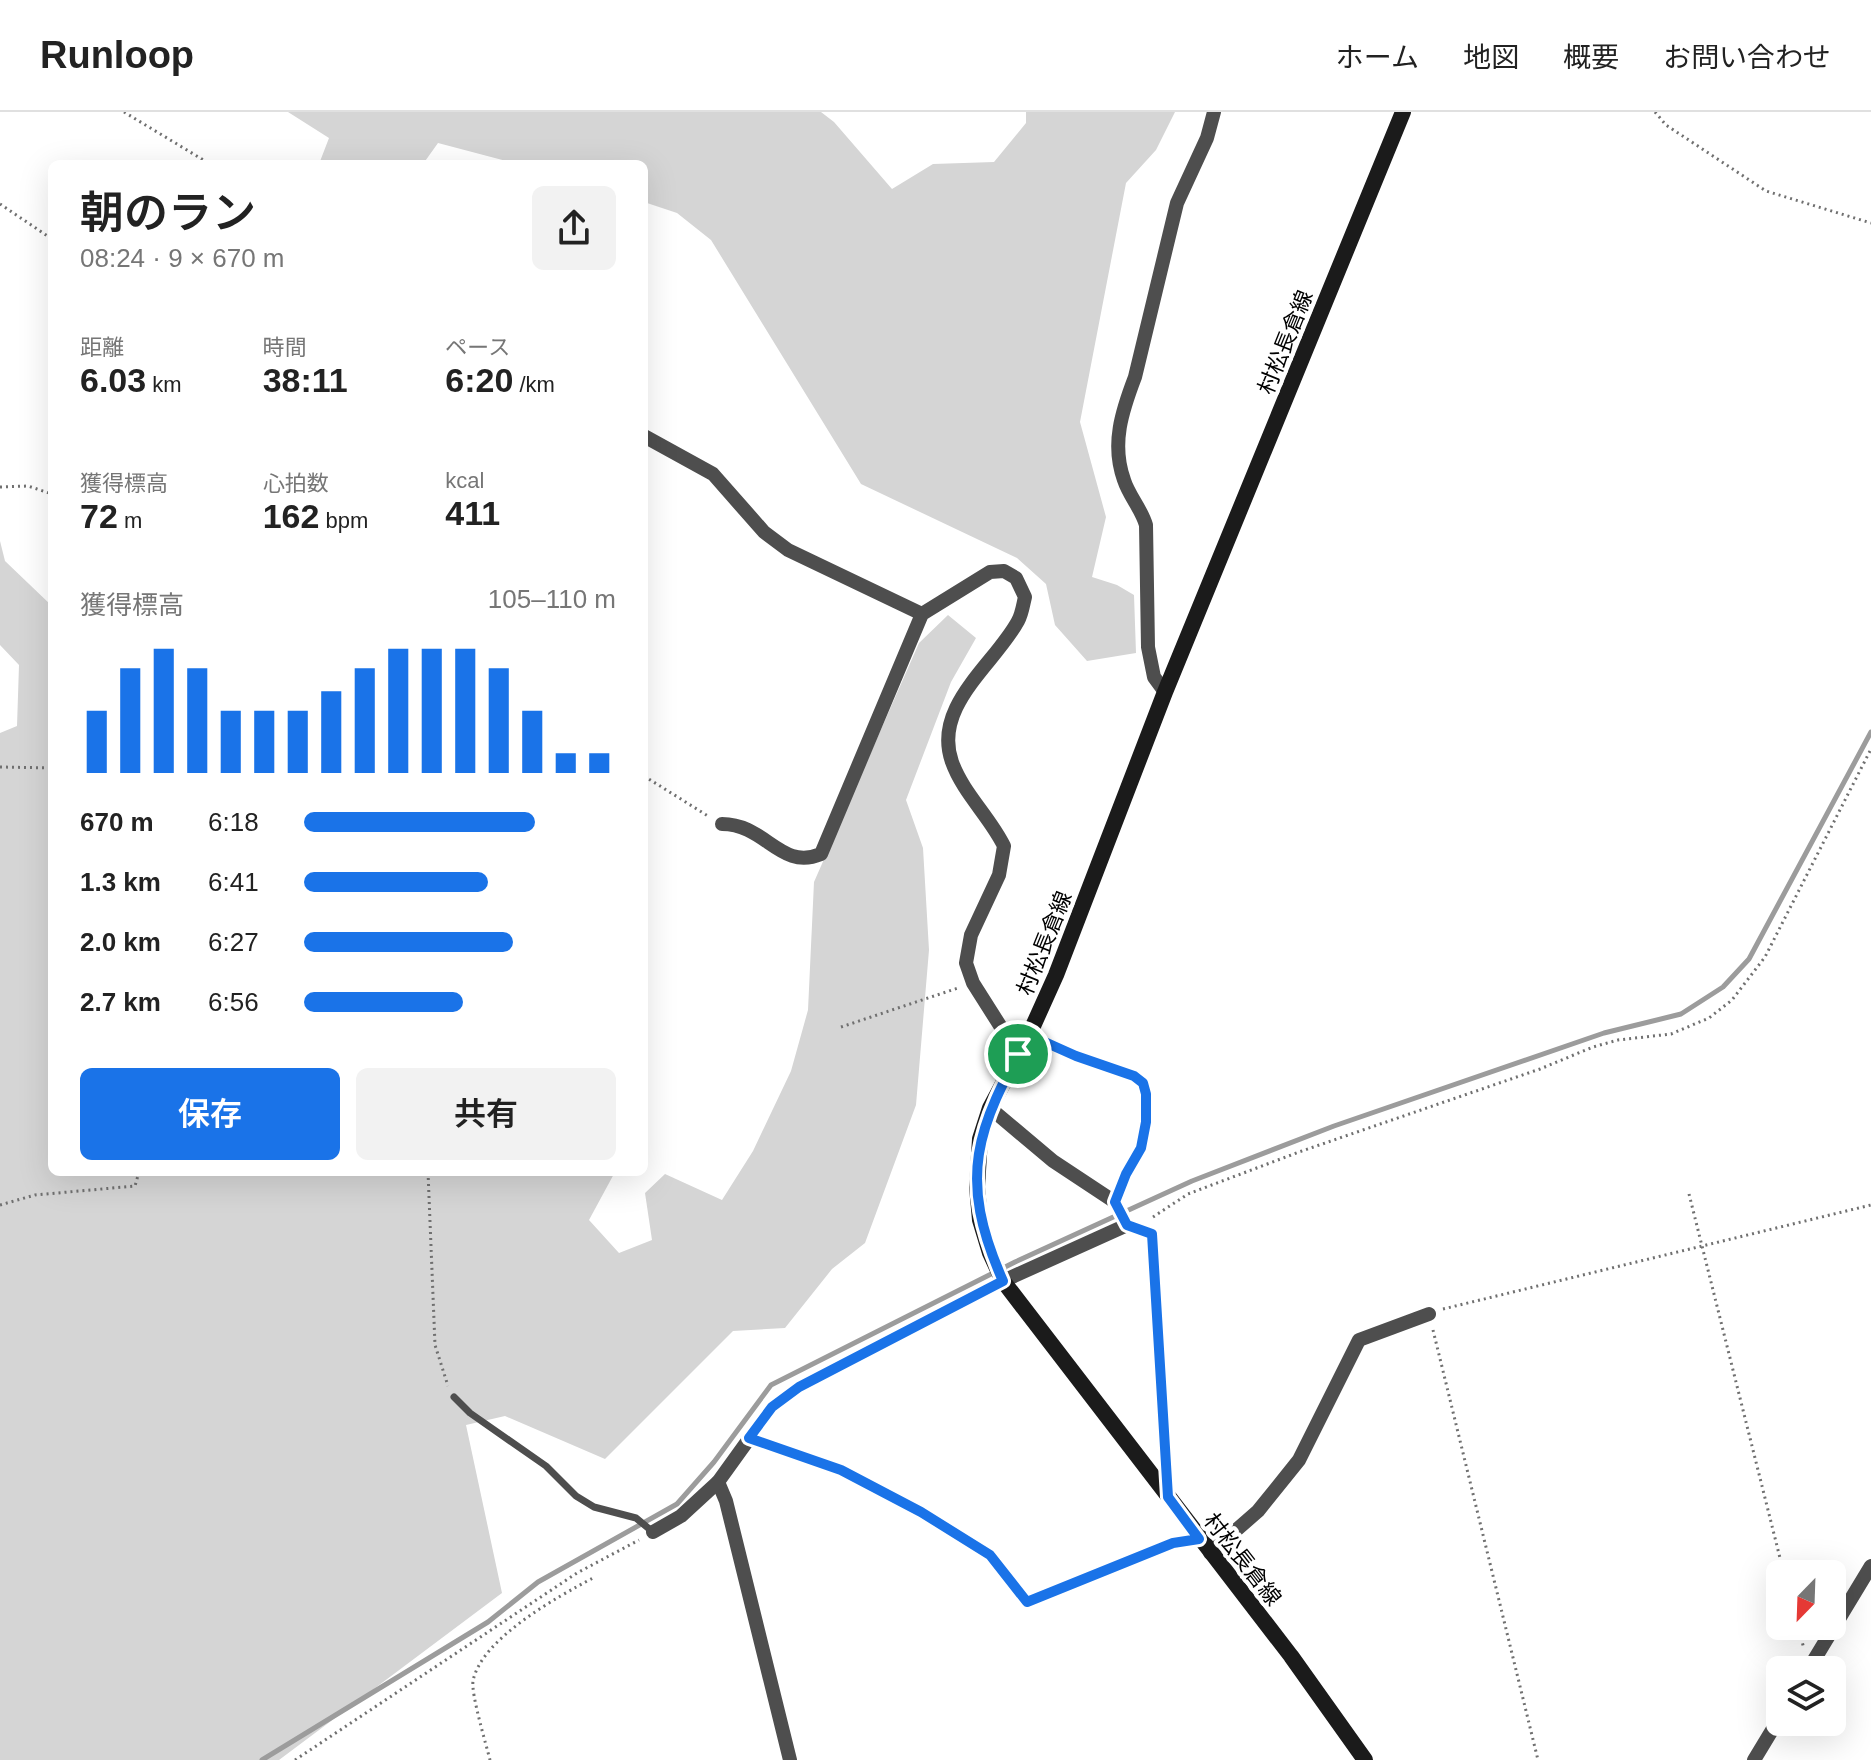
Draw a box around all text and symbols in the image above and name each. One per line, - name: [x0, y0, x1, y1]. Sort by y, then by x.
- text: Runloop: [40, 34, 194, 76]
- text: ホーム: [1336, 42, 1419, 73]
- text: 地図: [1463, 42, 1519, 73]
- text: 概要: [1563, 42, 1619, 73]
- text: お問い合わせ: [1663, 42, 1831, 73]
- button: share: [532, 186, 616, 270]
- text: 朝のラン: [80, 188, 256, 237]
- text: 08:24 · 9 × 670 m: [80, 243, 285, 273]
- street label: 村松長倉線: [1253, 287, 1318, 398]
- text: 距離: [80, 335, 124, 360]
- text: 時間: [263, 335, 307, 360]
- text: ペース: [445, 335, 510, 360]
- text: 6.03: [80, 361, 146, 399]
- text: 38:11: [263, 361, 348, 399]
- text: 6:20: [445, 361, 513, 399]
- text: km: [146, 372, 182, 397]
- text: /km: [513, 372, 555, 397]
- text: kcal: [445, 468, 484, 493]
- text: 獲得標高: [80, 471, 168, 496]
- text: 心拍数: [263, 471, 329, 496]
- text: 411: [445, 494, 500, 532]
- text: 72: [80, 497, 118, 535]
- text: 162: [263, 497, 319, 535]
- text: m: [118, 508, 142, 533]
- text: bpm: [319, 508, 368, 533]
- text: 105–110 m: [488, 584, 616, 614]
- text: 獲得標高: [80, 590, 184, 620]
- text: 670 m: [80, 807, 154, 837]
- text: 6:18: [208, 807, 259, 837]
- text: 1.3 km: [80, 867, 161, 897]
- text: 6:41: [208, 867, 259, 897]
- street label: 村松長倉線: [1012, 888, 1077, 999]
- text: 2.0 km: [80, 927, 161, 957]
- text: 6:27: [208, 927, 259, 957]
- text: 2.7 km: [80, 987, 161, 1017]
- text: 6:56: [208, 987, 259, 1017]
- pin: [984, 1020, 1052, 1088]
- icon: arrive: [996, 1032, 1040, 1076]
- button: 保存: [80, 1068, 340, 1160]
- button: 共有: [356, 1068, 616, 1160]
- street label: 村松長倉線: [1199, 1508, 1286, 1610]
- north arrow: [1766, 1560, 1846, 1640]
- map controls: [1766, 1560, 1846, 1736]
- button: layers: [1766, 1656, 1846, 1736]

